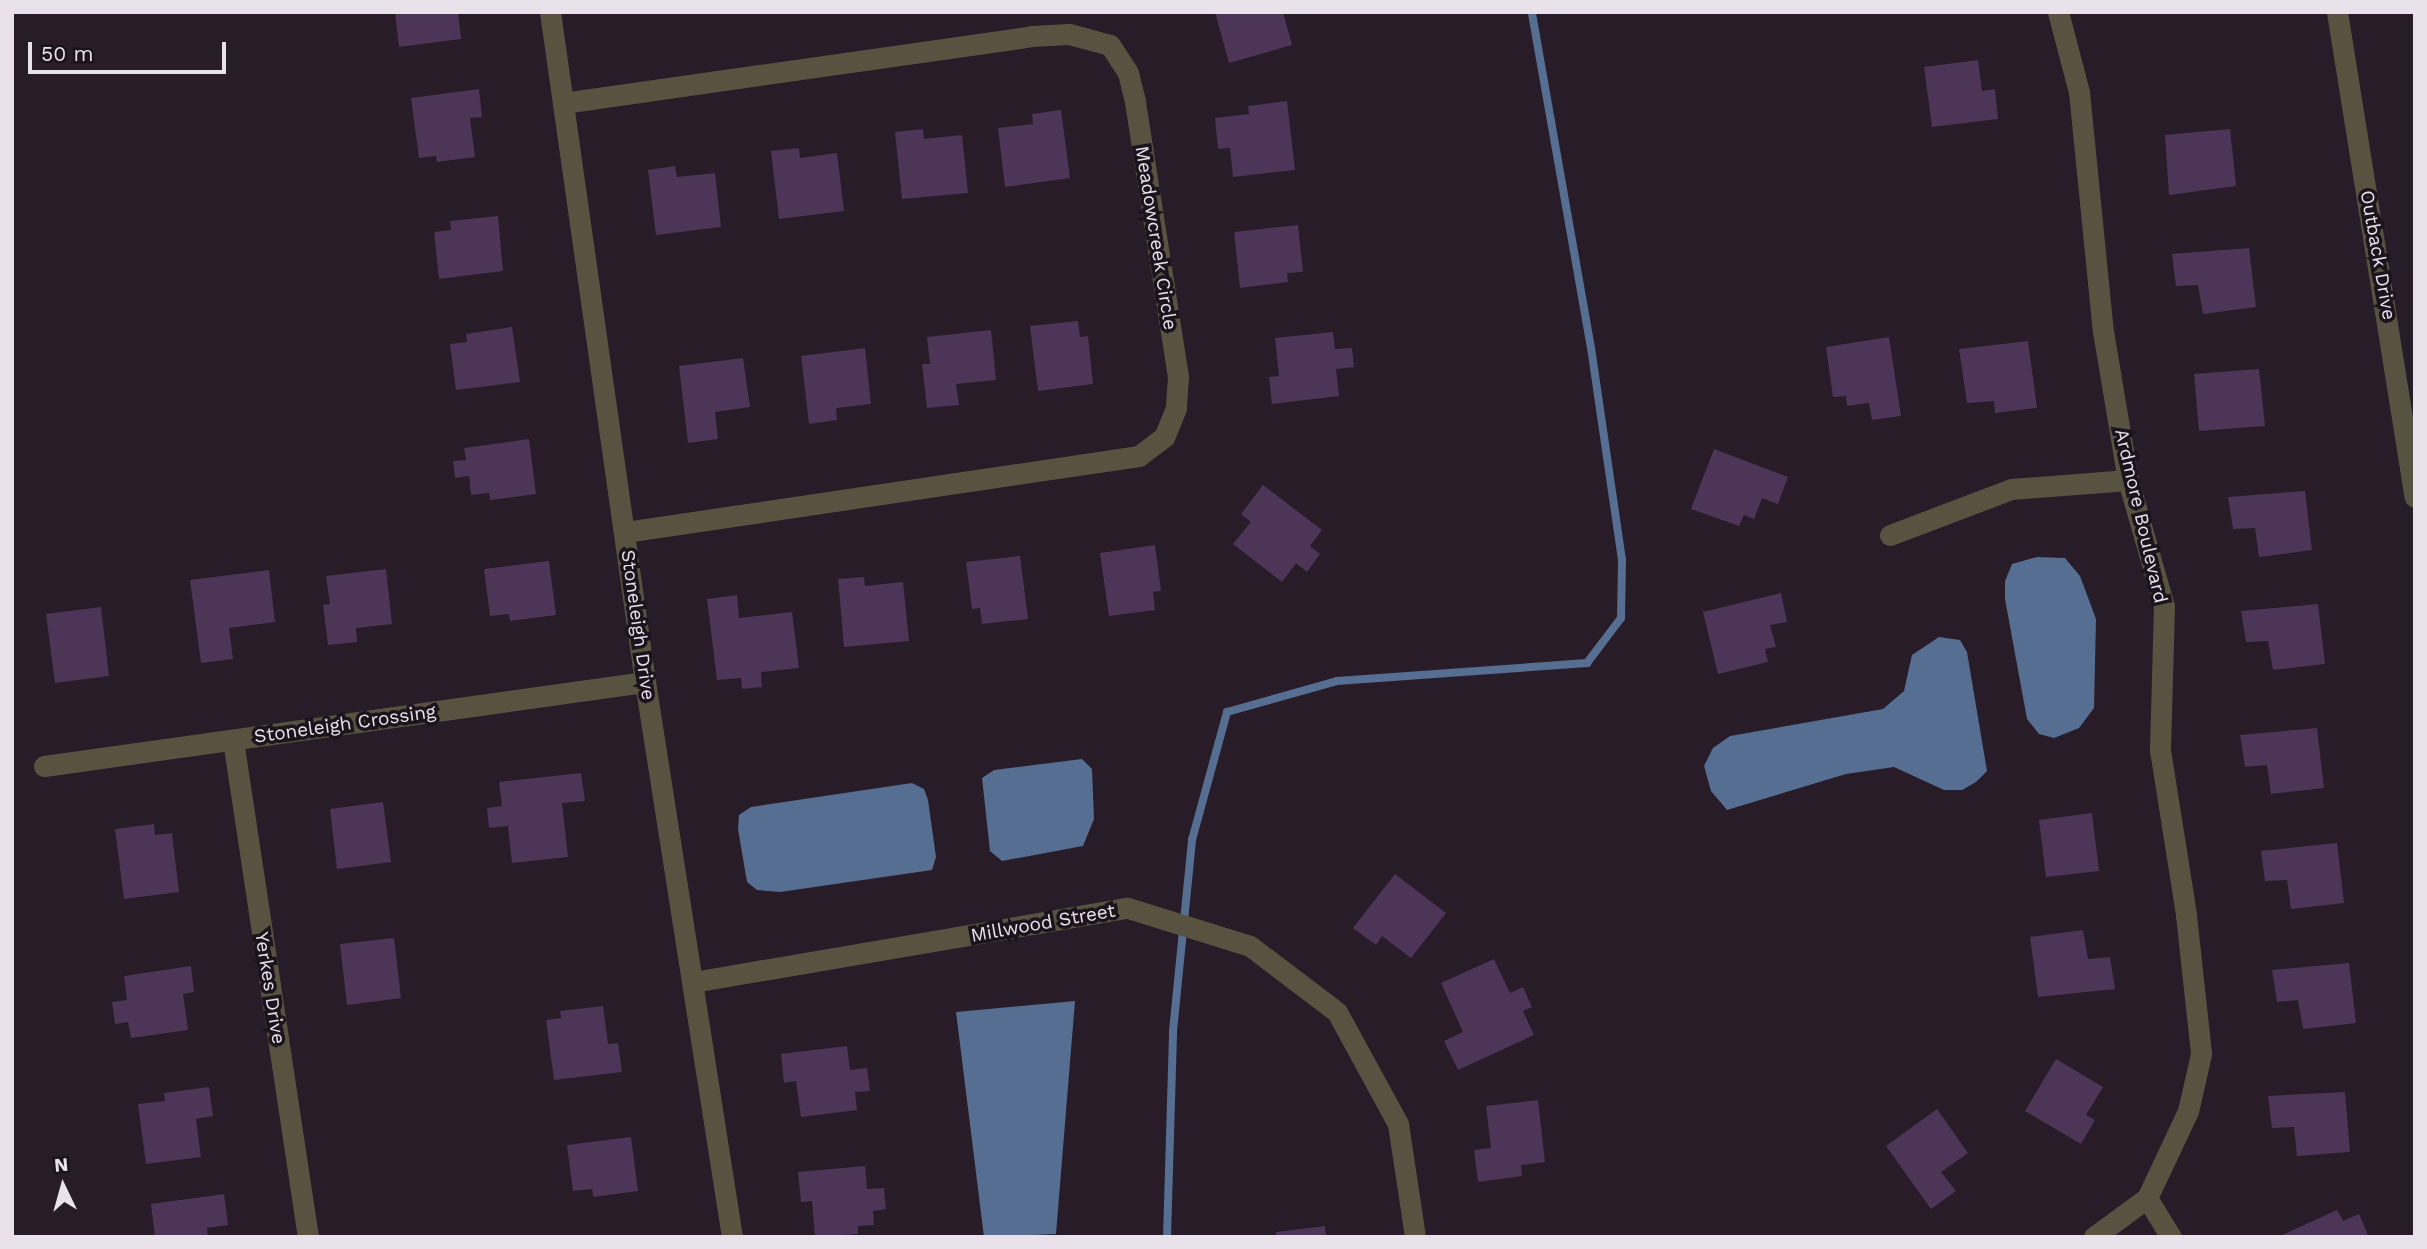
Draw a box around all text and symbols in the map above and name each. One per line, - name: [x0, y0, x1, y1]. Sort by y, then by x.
- scale bar: [32, 28, 229, 72]
- text: 50 m: [41, 41, 93, 66]
- street label: Meadowcreek Circle: [1130, 144, 1182, 332]
- street label: Outback Drive: [2355, 188, 2401, 322]
- street label: Ardmore Boulevard: [2110, 427, 2172, 605]
- street label: Stoneleigh Drive: [616, 548, 660, 702]
- street label: Stoneleigh Crossing: [253, 700, 437, 748]
- street label: Millwood Street: [969, 899, 1117, 947]
- street label: Yerkes Drive: [250, 930, 290, 1046]
- north arrow: [28, 1151, 98, 1221]
- text: N: [53, 1153, 69, 1177]

